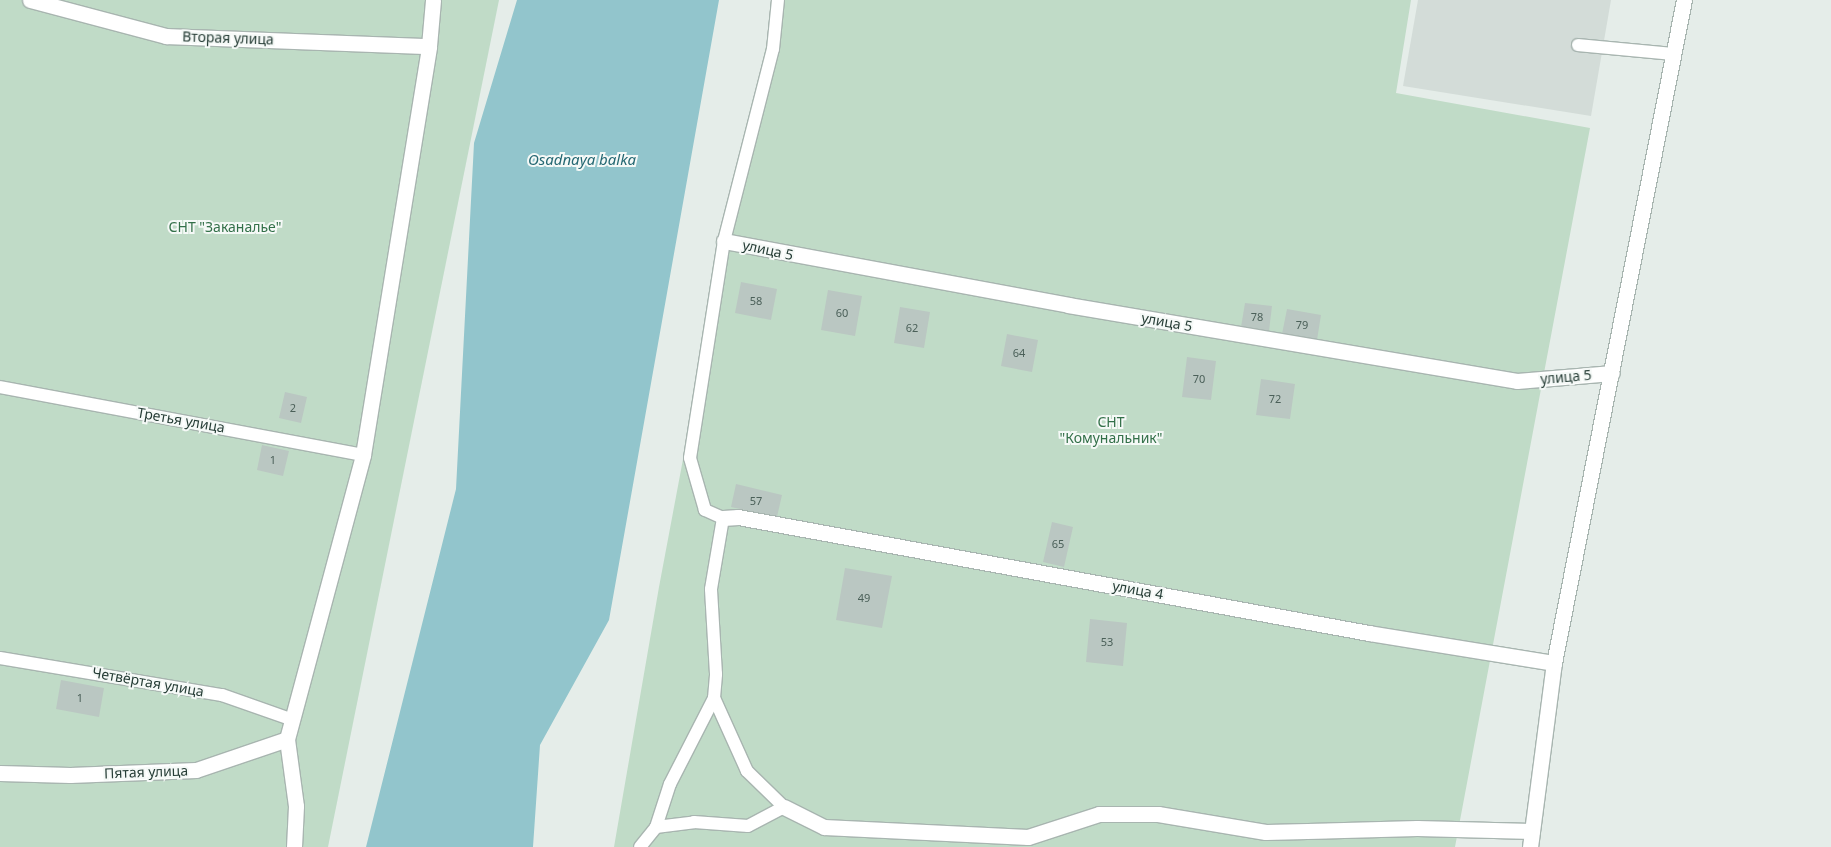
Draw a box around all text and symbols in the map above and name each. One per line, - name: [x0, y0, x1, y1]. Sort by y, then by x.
- street label: Вторая улица: [182, 28, 274, 48]
- water label: Osadnaya balka: [528, 151, 636, 169]
- park label: СНТ "Заканалье": [169, 219, 281, 235]
- street label: улица 5: [741, 236, 795, 264]
- house number: 58: [750, 294, 762, 308]
- house number: 60: [836, 306, 848, 320]
- street label: улица 5: [1140, 309, 1194, 335]
- house number: 78: [1251, 310, 1263, 324]
- house number: 79: [1296, 318, 1308, 332]
- house number: 62: [906, 321, 918, 335]
- house number: 64: [1013, 346, 1025, 360]
- street label: улица 5: [1540, 366, 1592, 388]
- house number: 70: [1193, 372, 1205, 386]
- house number: 72: [1269, 392, 1281, 406]
- house number: 2: [290, 401, 296, 415]
- street label: Третья улица: [136, 404, 226, 436]
- park label: СНТ "Комунальник": [1059, 414, 1163, 447]
- house number: 1: [270, 453, 276, 467]
- house number: 57: [750, 494, 762, 508]
- house number: 65: [1052, 537, 1064, 551]
- street label: улица 4: [1111, 577, 1165, 603]
- house number: 49: [858, 591, 870, 605]
- house number: 53: [1101, 635, 1113, 649]
- street label: Четвёртая улица: [91, 664, 205, 700]
- house number: 1: [77, 691, 83, 705]
- street label: Пятая улица: [104, 762, 188, 782]

